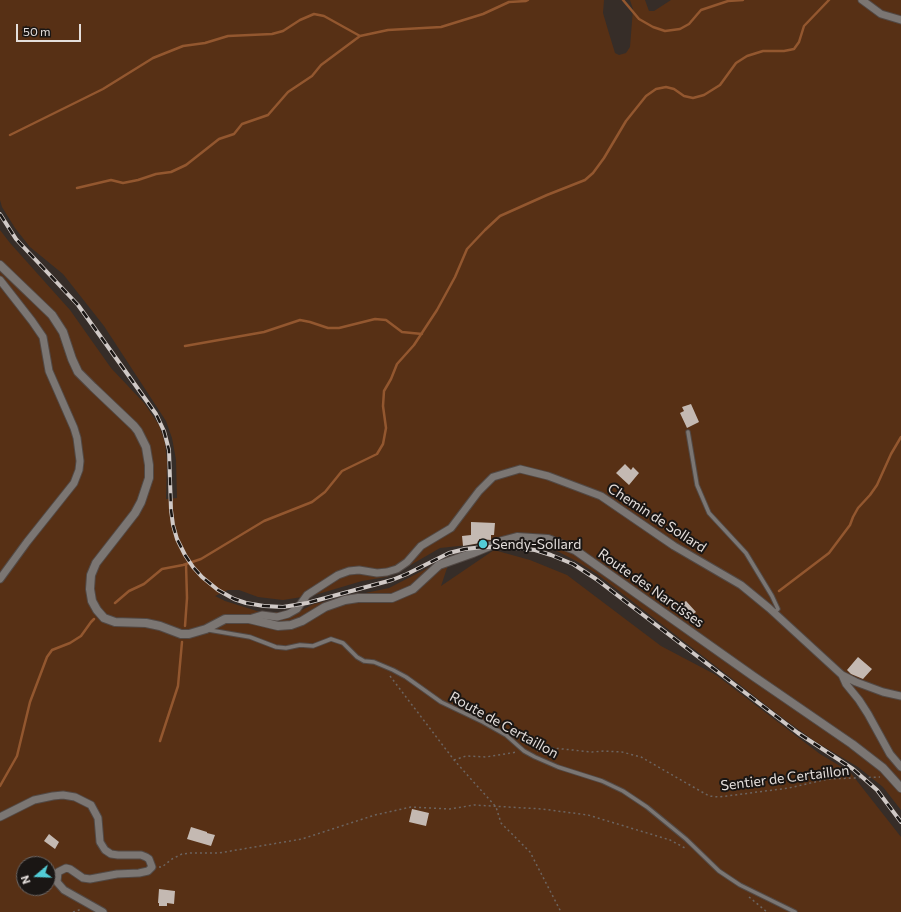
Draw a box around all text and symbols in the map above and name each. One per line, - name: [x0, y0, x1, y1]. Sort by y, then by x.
- scale bar: [18, 16, 83, 42]
- text: 50 m: [23, 24, 51, 38]
- street label: Chemin de Sollard: [605, 480, 709, 556]
- place label: Sendy-Sollard: [492, 536, 581, 552]
- marker: Sendy-Sollard: [477, 538, 489, 550]
- street label: Route des Narcisses: [595, 545, 707, 631]
- street label: Route de Certaillon: [447, 688, 561, 762]
- street label: Sentier de Certaillon: [720, 762, 850, 794]
- north arrow: [16, 856, 56, 896]
- text: N: [18, 874, 33, 886]

